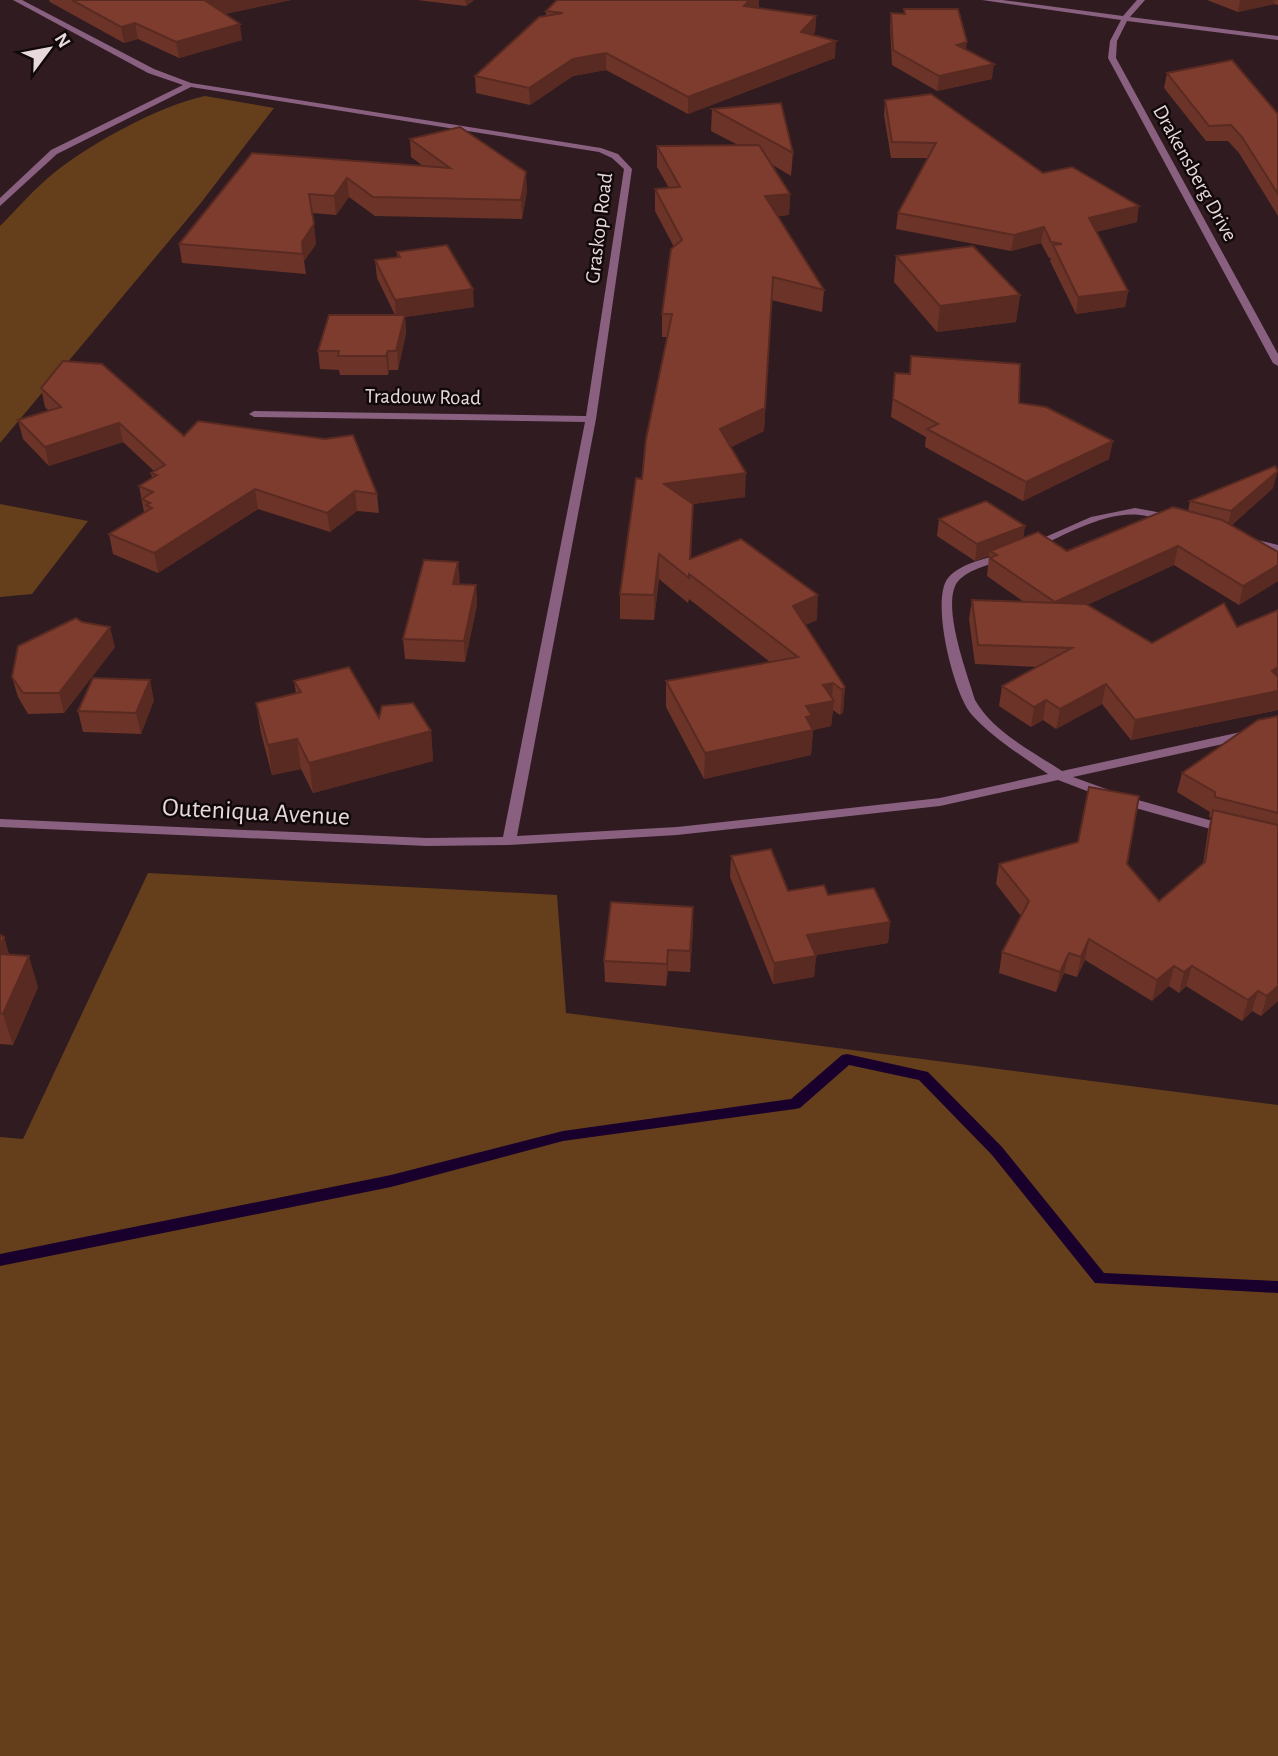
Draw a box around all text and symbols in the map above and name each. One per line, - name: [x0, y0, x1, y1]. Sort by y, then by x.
- north arrow: [14, 14, 84, 84]
- text: N: [51, 30, 74, 51]
- street label: Drakensberg Drive: [1149, 101, 1241, 245]
- street label: Graskop Road: [582, 171, 616, 285]
- street label: Tradouw Road: [365, 385, 481, 409]
- street label: Outeniqua Avenue: [161, 794, 351, 830]

